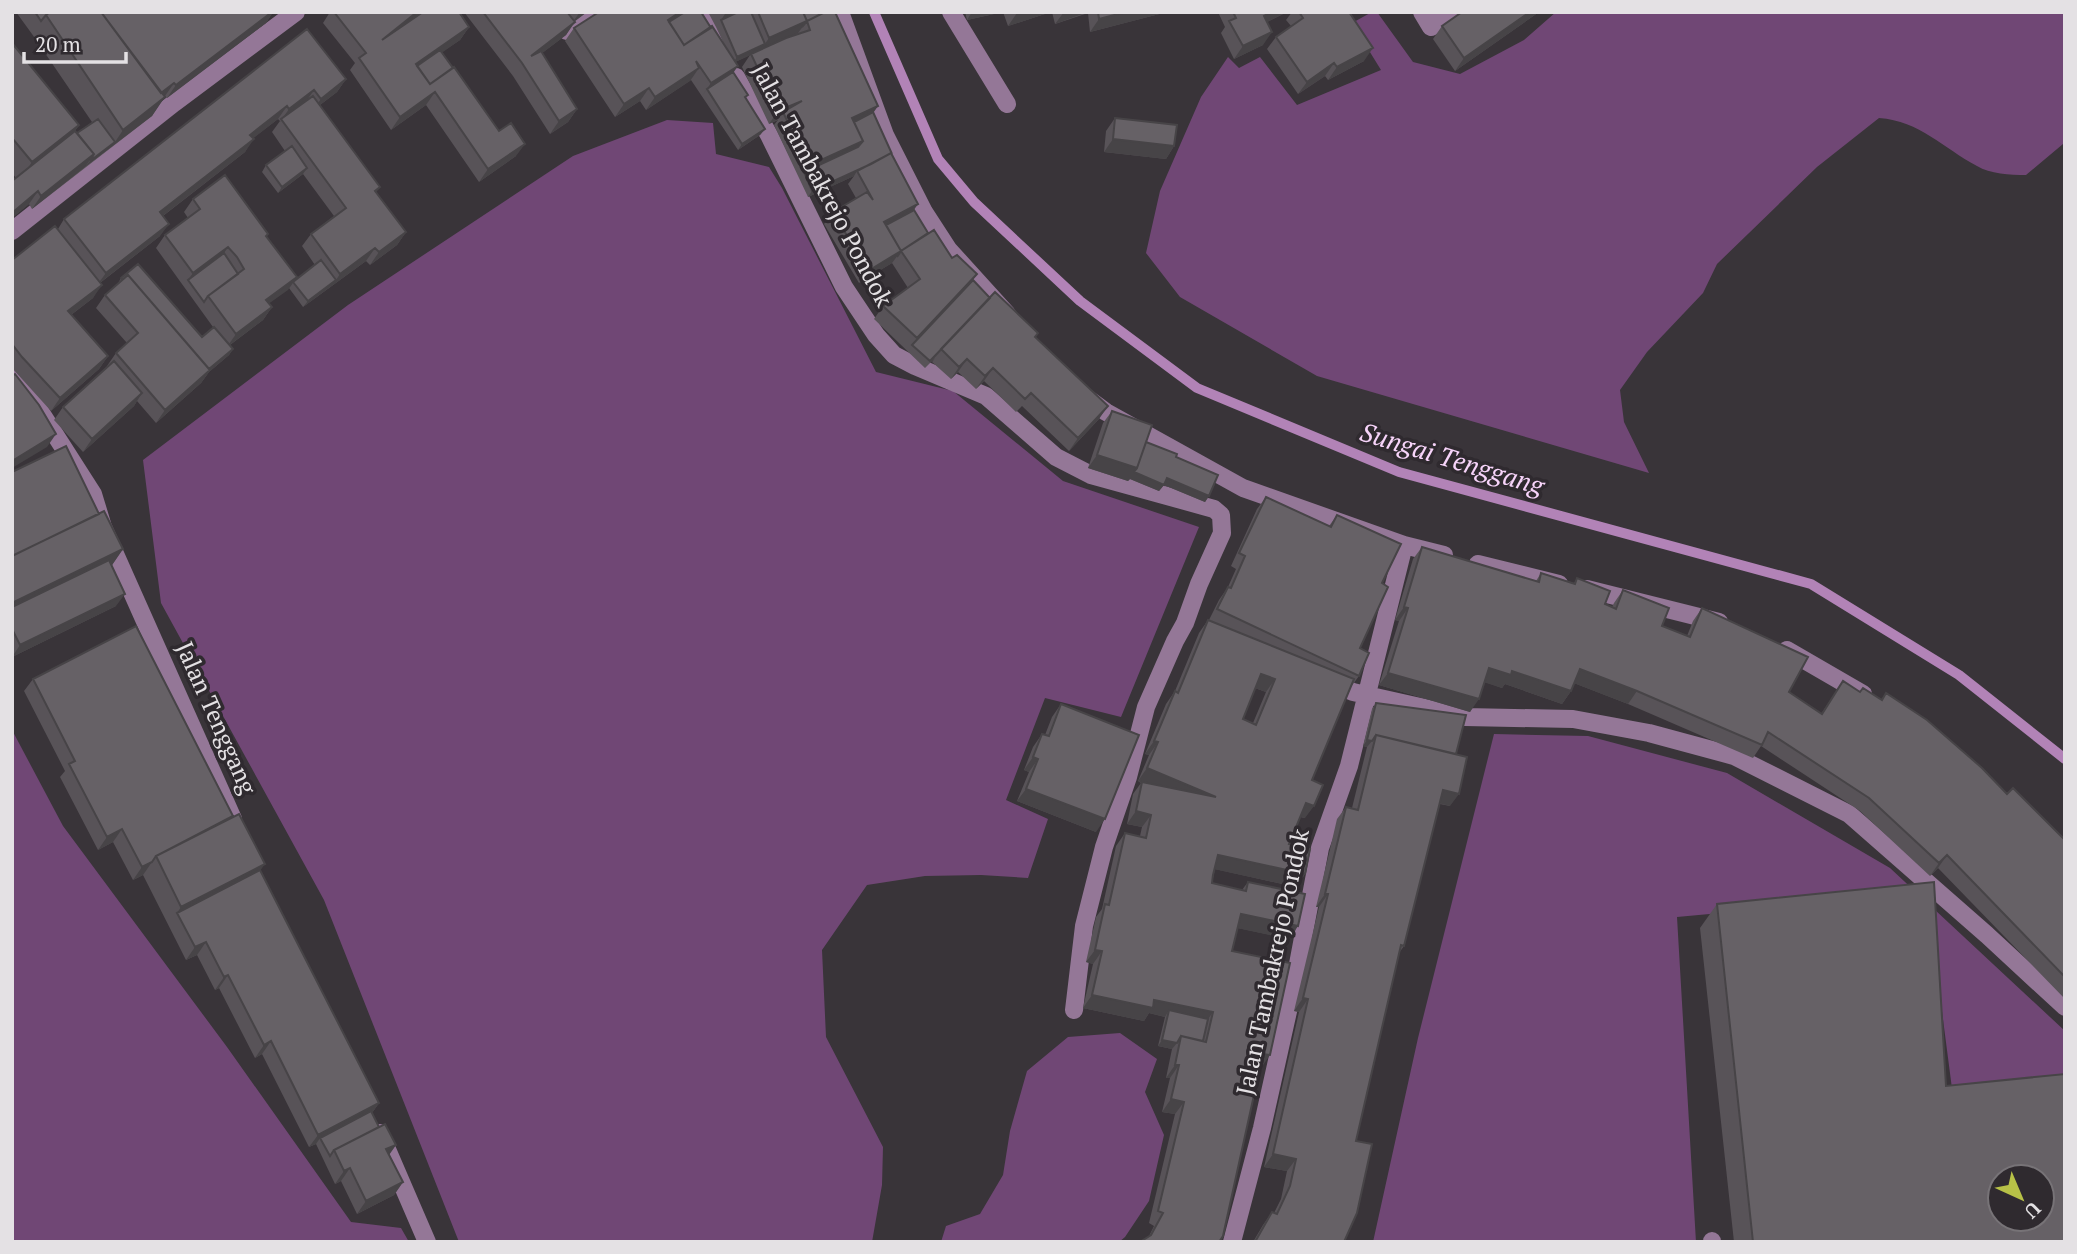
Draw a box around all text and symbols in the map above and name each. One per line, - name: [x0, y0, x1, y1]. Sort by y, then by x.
- scale bar: [24, 21, 126, 65]
- text: 20 m: [35, 30, 81, 58]
- street label: Jalan Tambakrejo Pondok: [745, 57, 901, 313]
- water label: Sungai Tenggang: [1356, 414, 1550, 503]
- street label: Jalan Tenggang: [169, 636, 265, 799]
- street label: Jalan Tambakrejo Pondok: [1228, 825, 1316, 1098]
- north arrow: [1986, 1163, 2056, 1233]
- text: U: [2019, 1197, 2047, 1225]

